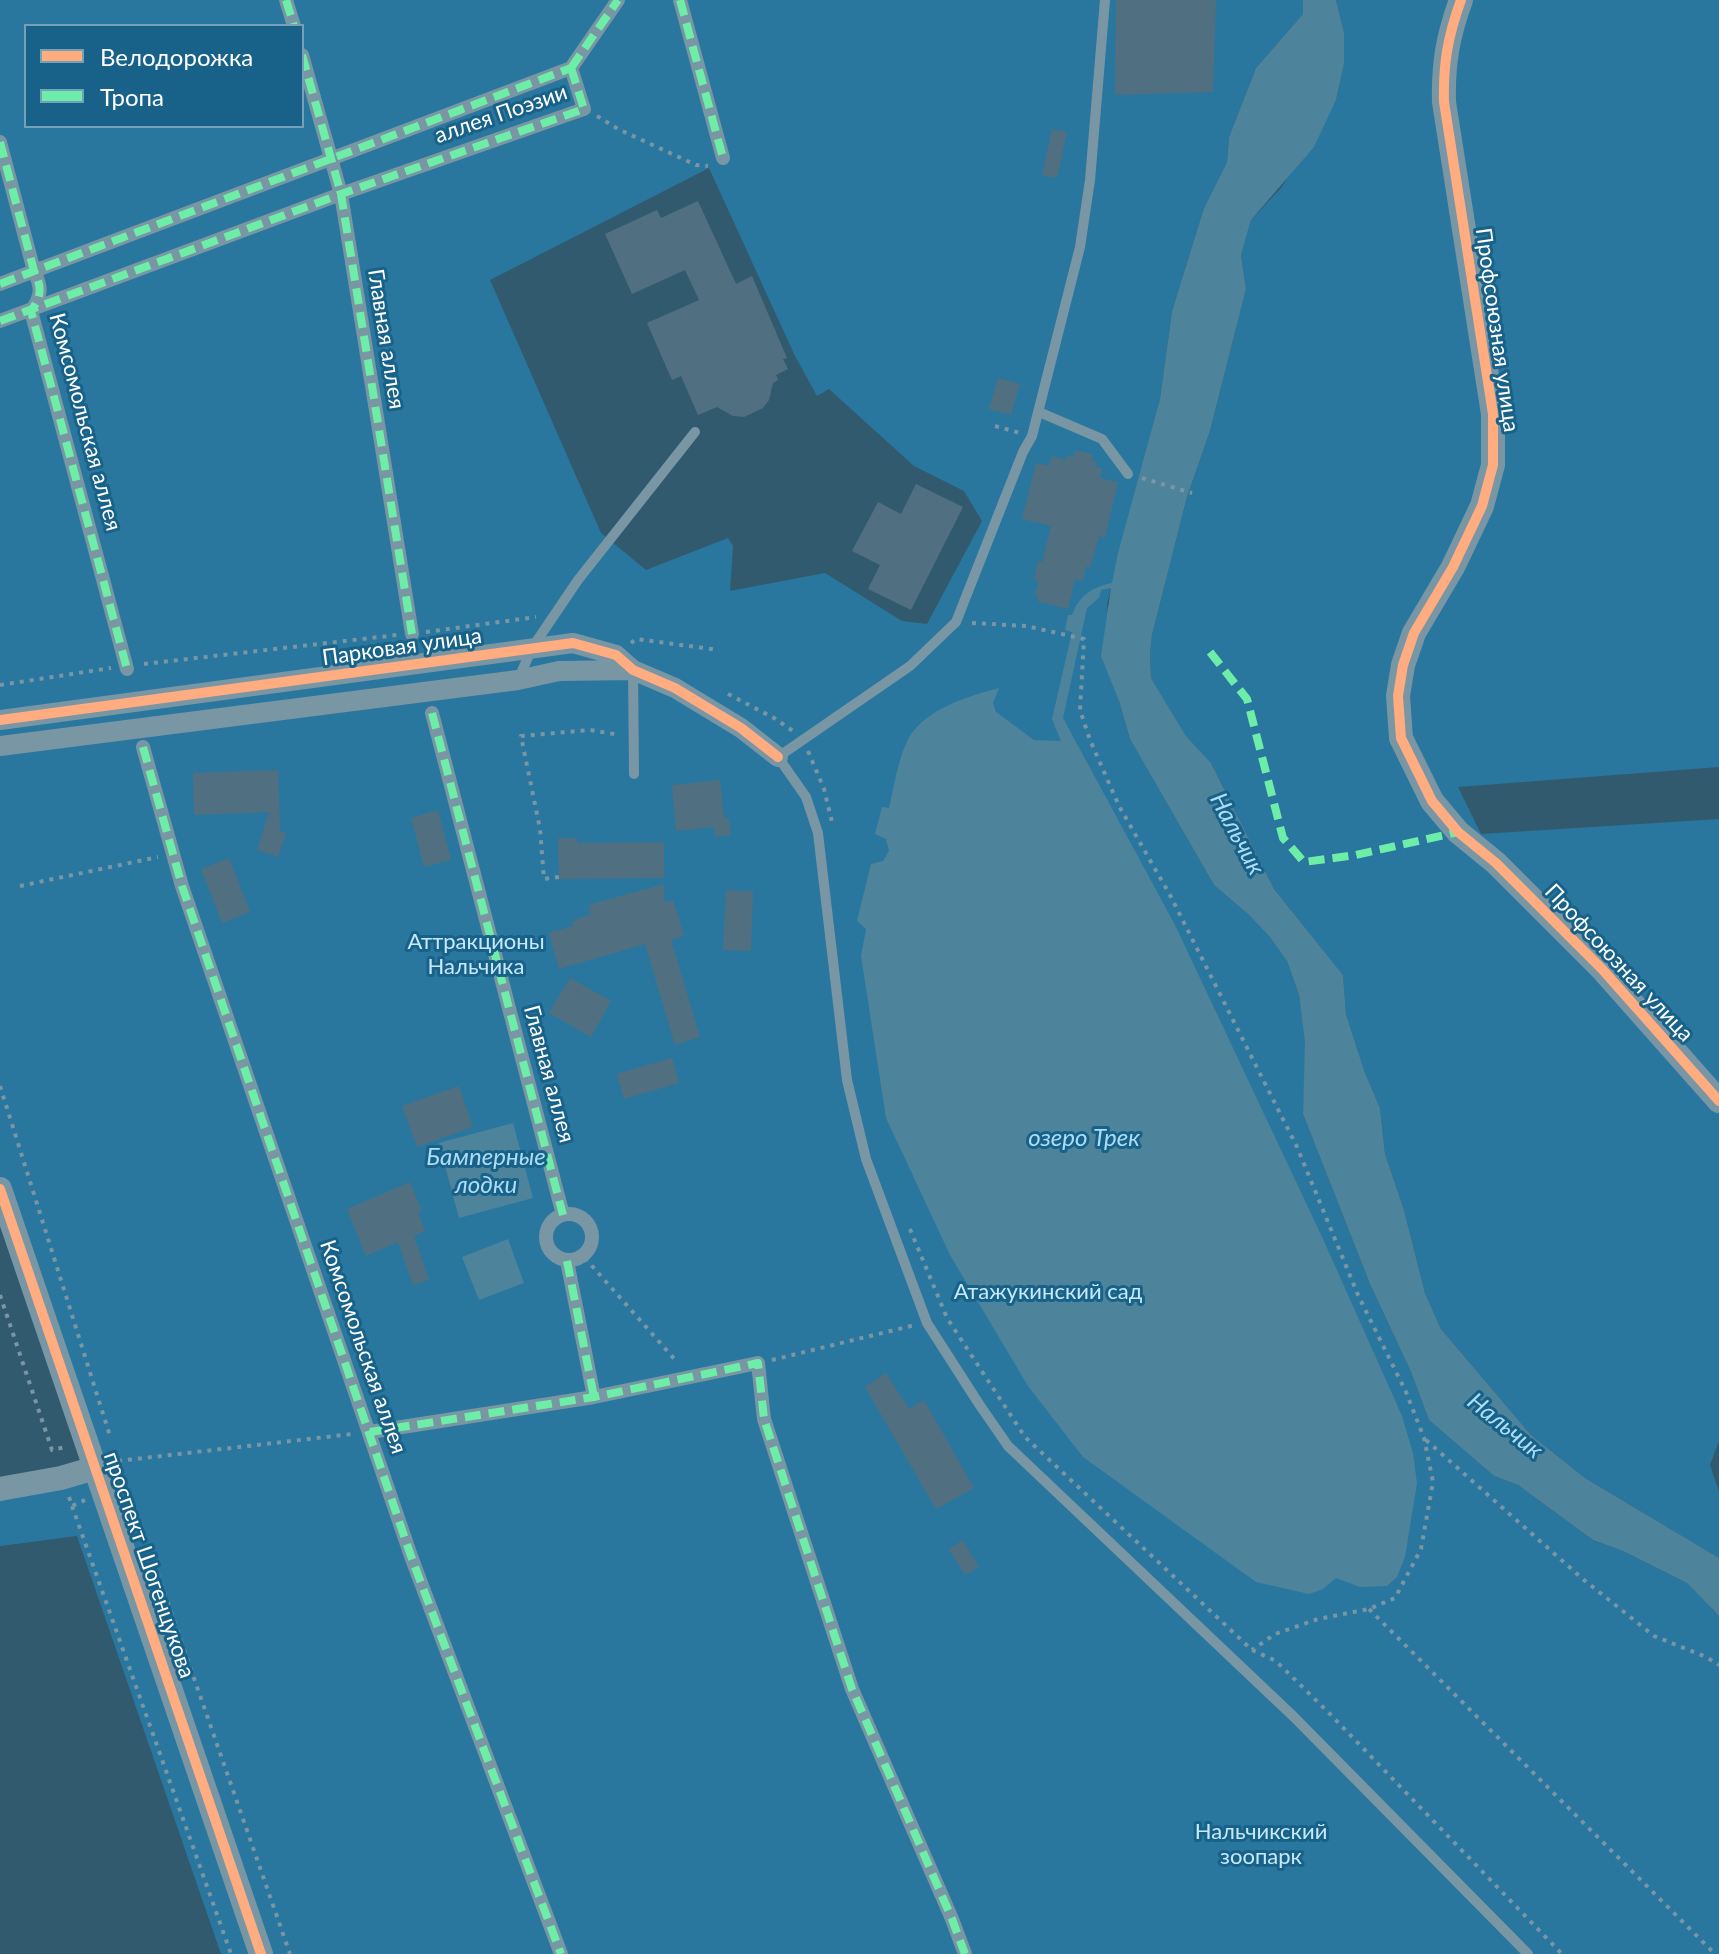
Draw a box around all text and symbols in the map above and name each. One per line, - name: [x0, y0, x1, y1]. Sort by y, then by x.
- legend: [24, 24, 304, 128]
- text: Велодорожка: [100, 42, 253, 71]
- street label: аллея Поэзии: [431, 79, 571, 149]
- text: Тропа: [100, 82, 164, 111]
- street label: Профсоюзная улица: [1470, 226, 1524, 434]
- street label: Главная аллея: [362, 267, 410, 411]
- street label: Комсомольская аллея: [43, 310, 127, 534]
- street label: Парковая улица: [320, 623, 484, 671]
- water label: Нальчик: [1204, 788, 1270, 880]
- street label: Профсоюзная улица: [1539, 879, 1699, 1047]
- park label: Аттракционы Нальчика: [407, 929, 545, 980]
- street label: Главная аллея: [518, 1002, 580, 1146]
- water label: озеро Трек: [1028, 1124, 1140, 1152]
- water label: Бамперные лодки: [426, 1143, 546, 1199]
- street label: Комсомольская аллея: [314, 1237, 412, 1457]
- park label: Атажукинский сад: [954, 1279, 1142, 1305]
- water label: Нальчик: [1462, 1387, 1548, 1465]
- street label: проспект Шогенцукова: [98, 1448, 200, 1682]
- park label: Нальчикский зоопарк: [1195, 1819, 1327, 1870]

